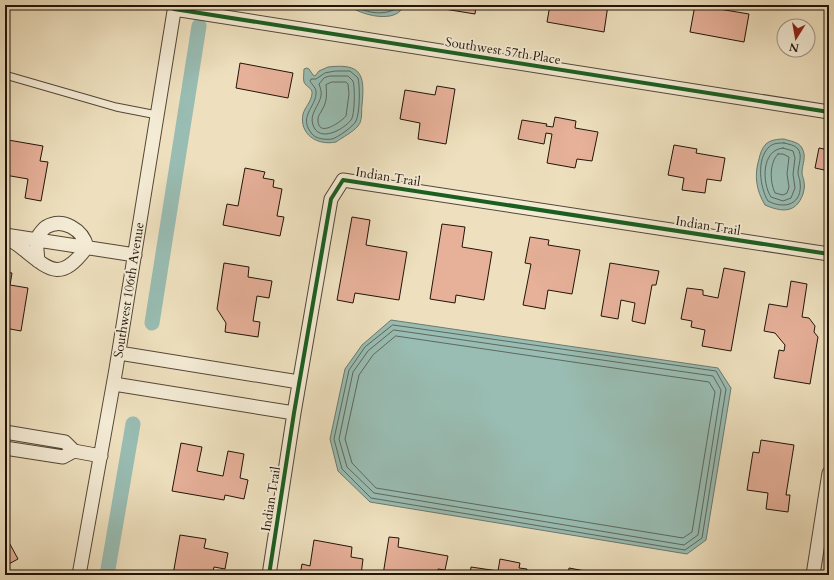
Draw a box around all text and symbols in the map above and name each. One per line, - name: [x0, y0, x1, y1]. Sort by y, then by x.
- north arrow: [776, 18, 816, 58]
- street label: Southwest 57th Place: [444, 33, 562, 69]
- text: N: [788, 39, 800, 56]
- street label: Indian Trail: [354, 163, 423, 191]
- street label: Indian Trail: [674, 212, 743, 240]
- street label: Southwest 106th Avenue: [109, 221, 149, 359]
- street label: Indian Trail: [257, 464, 285, 533]

